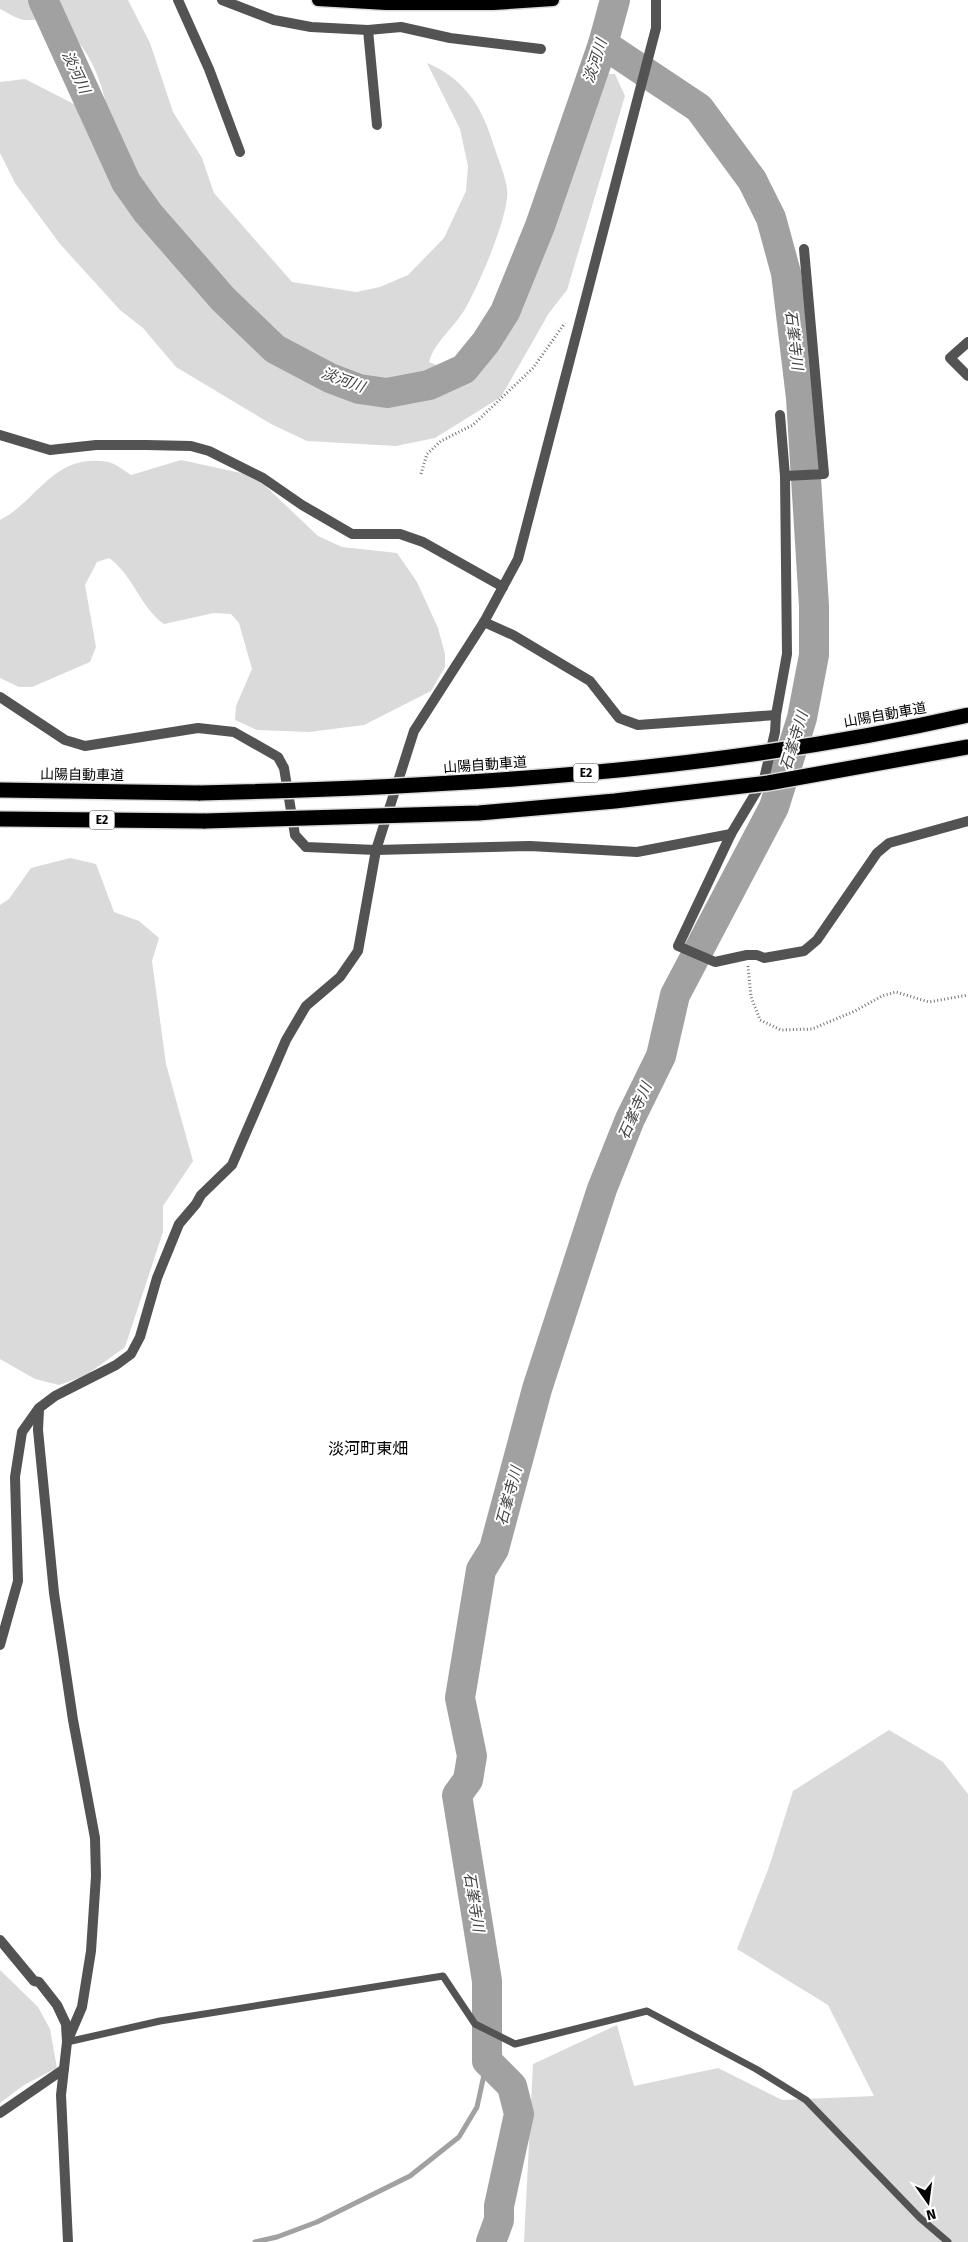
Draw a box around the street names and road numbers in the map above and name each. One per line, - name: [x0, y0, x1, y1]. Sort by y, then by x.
- street label: 山陽自動車道: [842, 699, 928, 731]
- street label: 山陽自動車道: [443, 754, 527, 776]
- road number: E2: [574, 764, 598, 782]
- street label: 山陽自動車道: [40, 766, 124, 784]
- road number: E2: [90, 810, 114, 830]

